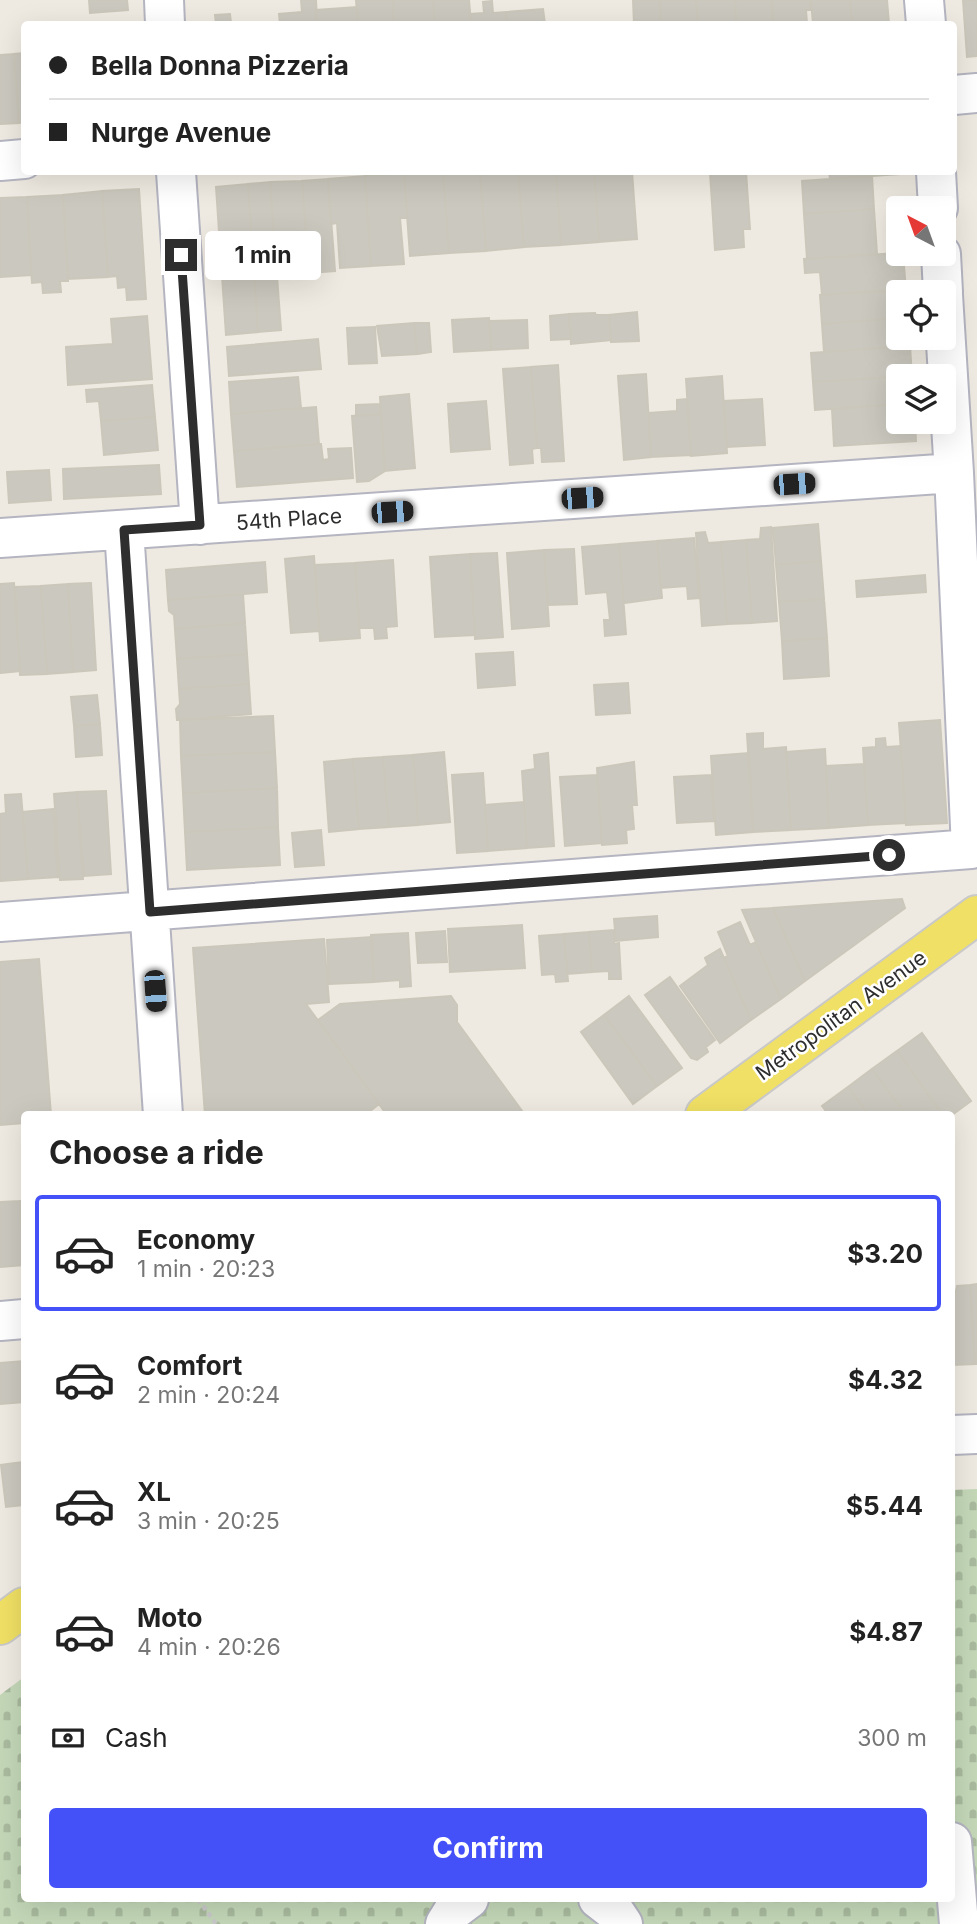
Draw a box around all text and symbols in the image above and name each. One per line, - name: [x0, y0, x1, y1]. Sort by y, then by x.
- text: Bella Donna Pizzeria: [91, 50, 349, 81]
- text: Nurge Avenue: [91, 117, 271, 148]
- north arrow: [886, 196, 956, 266]
- map controls: [886, 196, 956, 434]
- callout: 1 min: [206, 230, 321, 280]
- route end: [165, 239, 197, 271]
- text: 1 min: [235, 241, 291, 269]
- button: locate: [886, 280, 956, 350]
- button: layers: [886, 364, 956, 434]
- car: [773, 472, 816, 496]
- car: [561, 486, 604, 510]
- car: [371, 500, 414, 524]
- street label: 54th Place: [235, 503, 343, 535]
- route start: [873, 839, 905, 871]
- street label: Metropolitan Avenue: [751, 945, 931, 1085]
- car: [144, 969, 167, 1013]
- text: Choose a ride: [49, 1133, 264, 1172]
- icon: car: [53, 1222, 116, 1285]
- text: Economy: [137, 1224, 255, 1255]
- text: $3.20: [847, 1238, 923, 1269]
- text: 1 min · 20:23: [137, 1255, 275, 1283]
- icon: car: [53, 1348, 116, 1411]
- text: Comfort: [137, 1350, 242, 1381]
- text: $4.32: [848, 1364, 923, 1395]
- text: 2 min · 20:24: [137, 1381, 280, 1409]
- icon: car: [53, 1474, 116, 1537]
- text: XL: [137, 1476, 171, 1507]
- text: $5.44: [846, 1490, 923, 1521]
- text: 3 min · 20:25: [137, 1507, 280, 1535]
- icon: car: [53, 1600, 116, 1663]
- text: Moto: [137, 1602, 202, 1633]
- text: $4.87: [849, 1616, 923, 1647]
- text: 4 min · 20:26: [137, 1633, 281, 1661]
- icon: cash: [49, 1719, 87, 1757]
- text: Cash: [105, 1722, 168, 1753]
- text: 300 m: [857, 1724, 927, 1752]
- button: Confirm: [49, 1808, 927, 1888]

